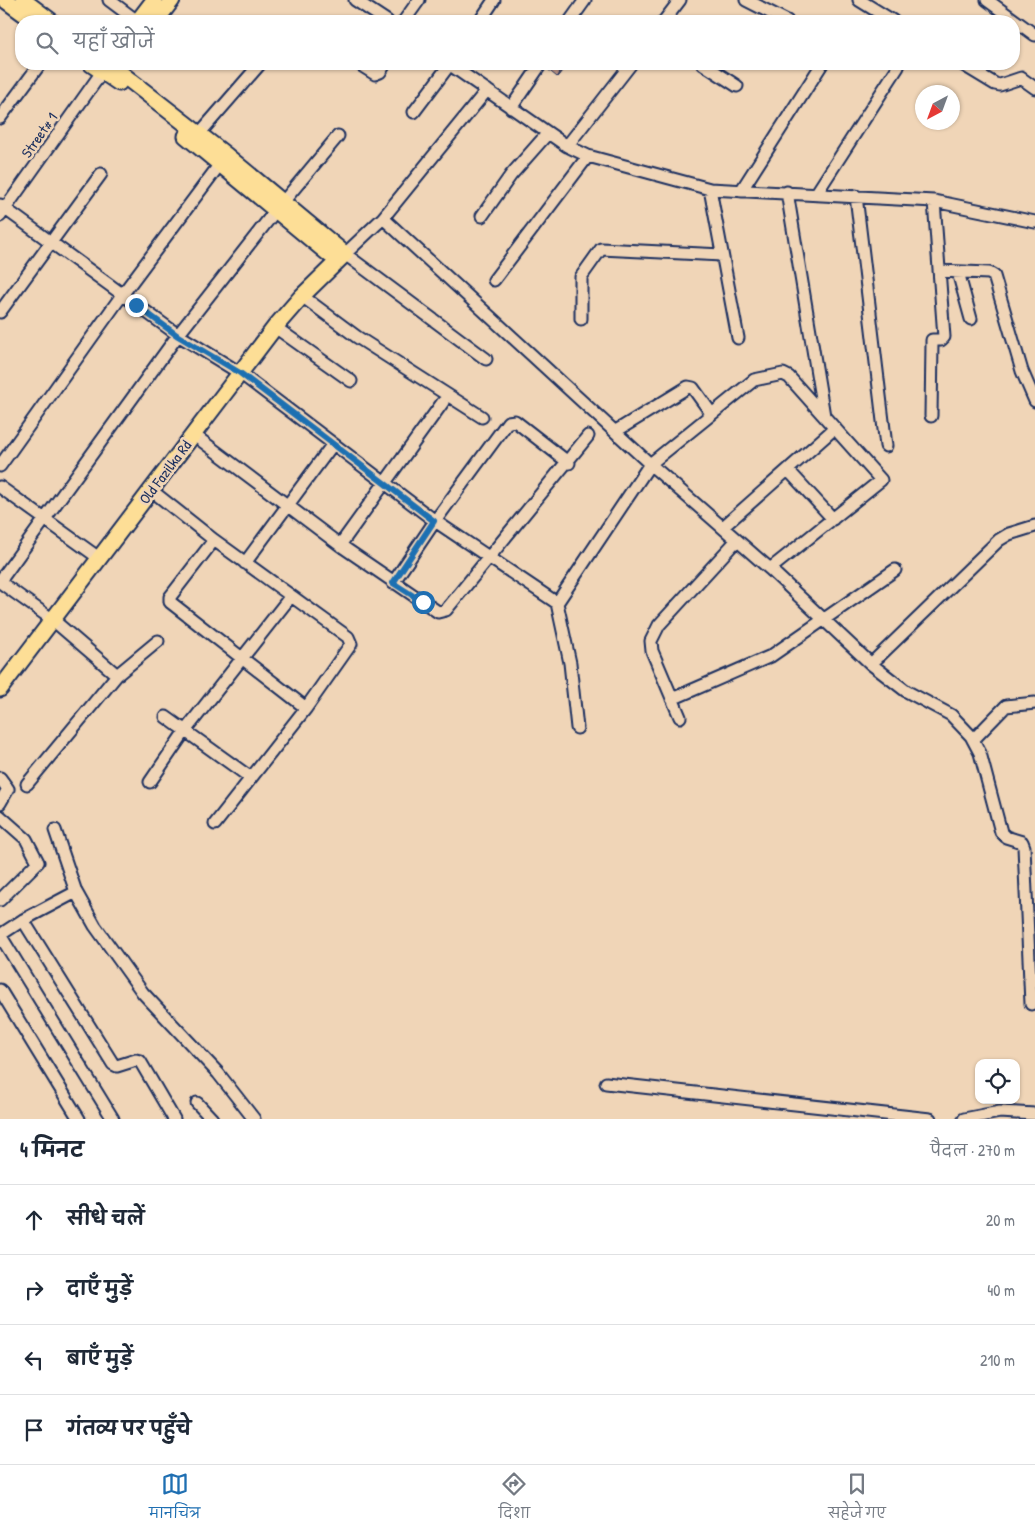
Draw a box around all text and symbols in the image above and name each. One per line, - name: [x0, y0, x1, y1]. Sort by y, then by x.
- search box: [15, 15, 1020, 70]
- text: यहाँ खोजें: [73, 28, 154, 54]
- icon: search: [33, 29, 61, 57]
- north arrow: [915, 85, 960, 130]
- street label: Street# 1: [16, 108, 62, 162]
- route end: [125, 294, 148, 317]
- street label: Old Fazilka Rd: [134, 436, 196, 508]
- route start: [412, 591, 435, 614]
- map controls: [975, 1059, 1020, 1104]
- button: locate: [975, 1059, 1020, 1104]
- text: 4 मिनट: [20, 1135, 84, 1164]
- text: पैदल · 270 m: [930, 1139, 1015, 1161]
- text: सीधे चलें: [67, 1205, 144, 1231]
- icon: ahead: [20, 1206, 48, 1234]
- text: 20 m: [986, 1209, 1015, 1231]
- text: दाएँ मुड़ें: [67, 1275, 133, 1301]
- icon: right: [20, 1276, 48, 1304]
- text: 40 m: [987, 1279, 1015, 1301]
- text: बाएँ मुड़ें: [67, 1345, 133, 1371]
- icon: left: [20, 1346, 48, 1374]
- text: 210 m: [980, 1349, 1015, 1371]
- text: गंतव्य पर पहुँचे: [67, 1415, 191, 1441]
- icon: arrive: [20, 1416, 48, 1444]
- tab: मानचित्र: [149, 1470, 200, 1529]
- tab: दिशा: [498, 1470, 530, 1529]
- tab: सहेजे गए: [828, 1470, 886, 1529]

